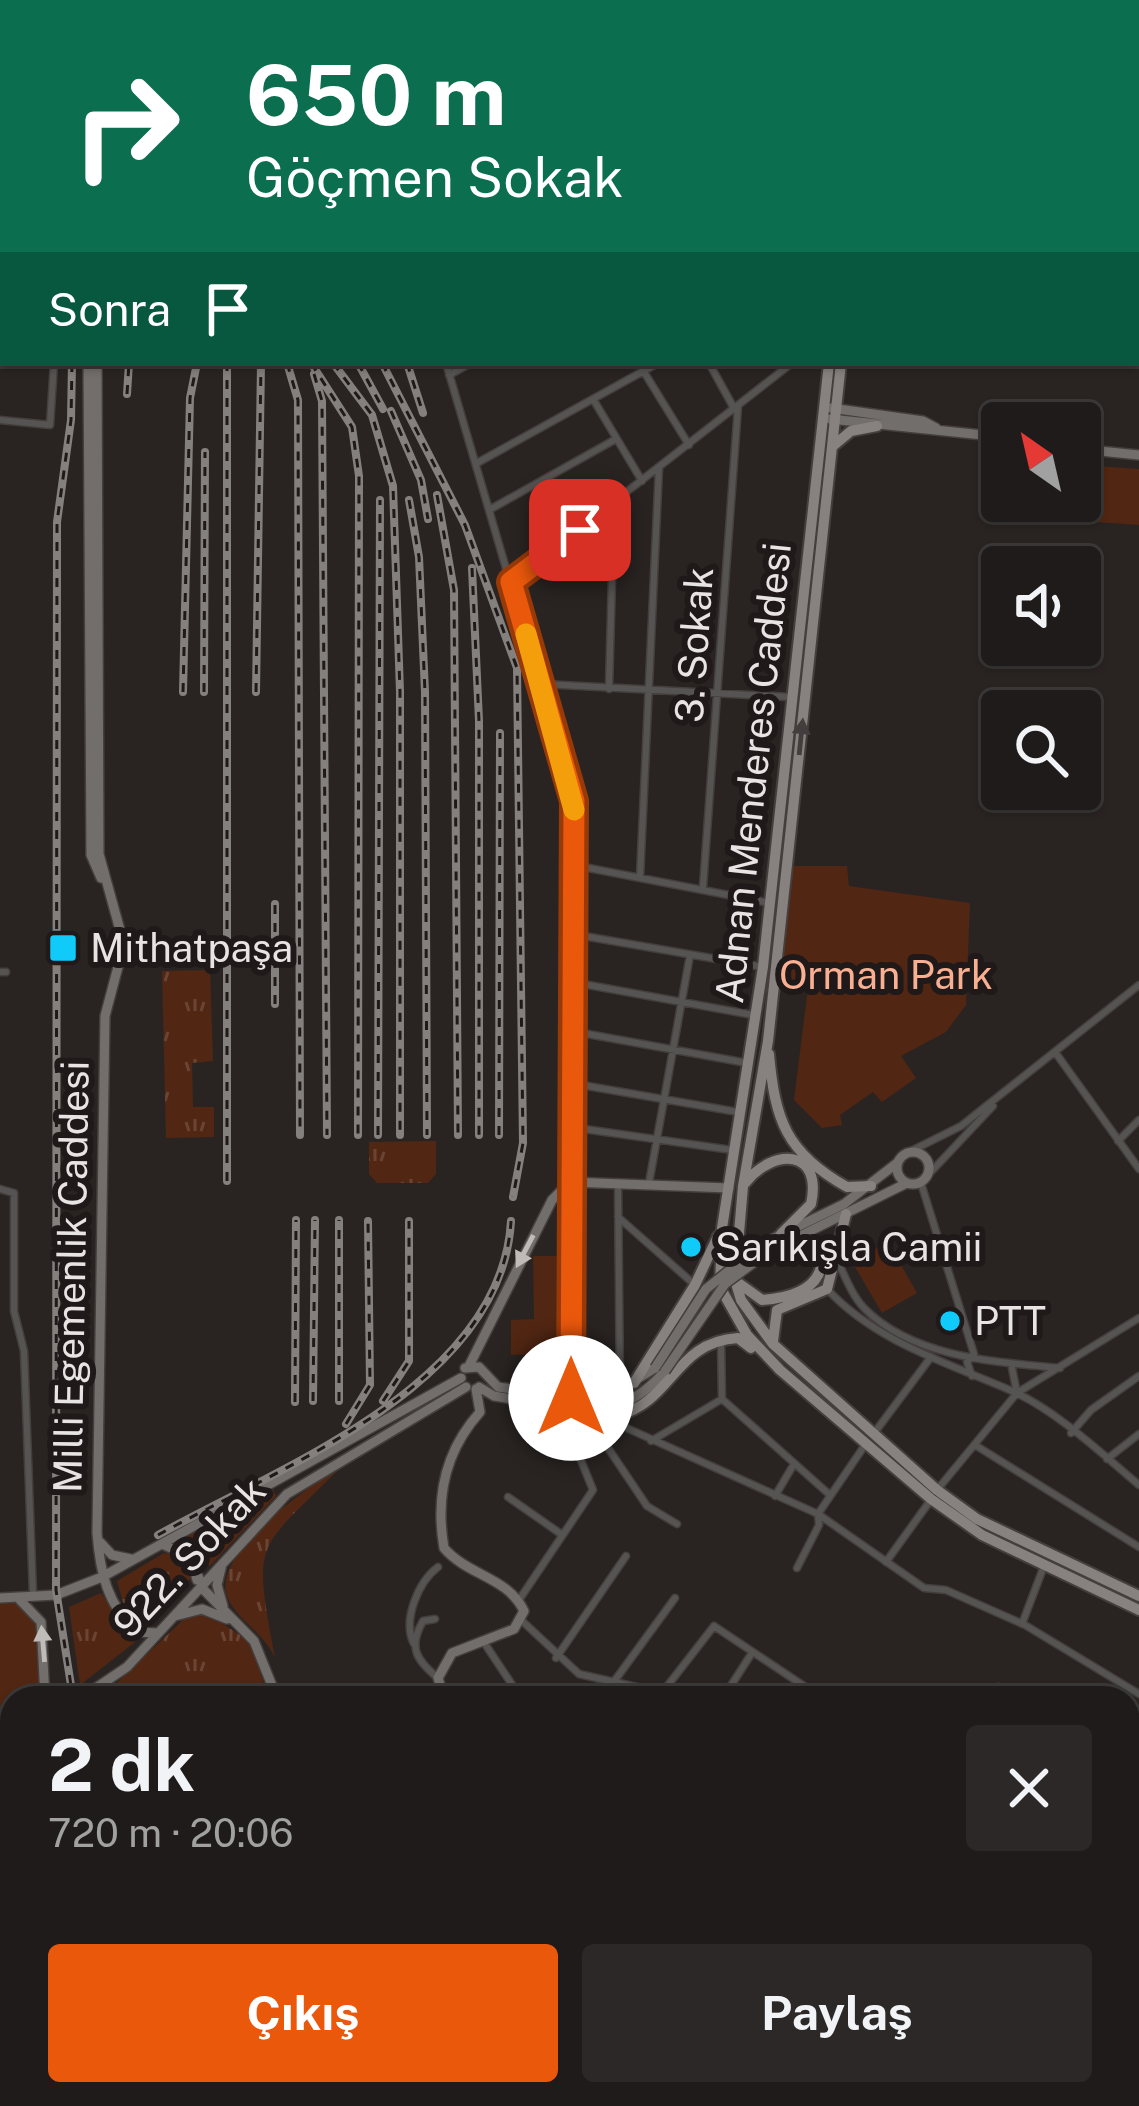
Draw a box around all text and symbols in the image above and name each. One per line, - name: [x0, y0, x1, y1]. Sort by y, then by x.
- text: 650 m: [246, 45, 506, 144]
- icon: right: [48, 48, 204, 204]
- text: Göçmen Sokak: [246, 146, 624, 209]
- icon: arrive: [195, 276, 261, 342]
- text: Sonra: [48, 283, 171, 336]
- north arrow: [981, 402, 1101, 522]
- map controls: [981, 402, 1101, 810]
- pin: [529, 479, 631, 581]
- icon: arrive: [547, 497, 613, 563]
- street label: Adnan Menderes Caddesi: [706, 541, 800, 1005]
- button: sound: [981, 546, 1101, 666]
- street label: 3. Sokak: [666, 566, 722, 724]
- button: search: [981, 690, 1101, 810]
- one-way arrow: [792, 718, 811, 755]
- place label: Mithatpaşa: [90, 925, 293, 971]
- marker: Mithatpaşa: [47, 932, 79, 964]
- park label: Orman Park: [779, 952, 993, 998]
- street label: Milli Egemenlik Caddesi: [44, 1061, 98, 1493]
- place label: Sarıkışla Camii: [715, 1224, 982, 1270]
- one-way arrow: [515, 1234, 535, 1268]
- marker: Sarıkışla Camii: [678, 1234, 704, 1260]
- place label: PTT: [974, 1298, 1046, 1344]
- marker: PTT: [937, 1308, 963, 1334]
- position arrow: [508, 1335, 634, 1461]
- street label: 922. Sokak: [103, 1467, 275, 1647]
- one-way arrow: [33, 1625, 52, 1662]
- text: 2 dk: [48, 1723, 195, 1807]
- button: close: [966, 1725, 1092, 1851]
- text: 720 m · 20:06: [48, 1810, 293, 1856]
- button: Çıkış: [48, 1944, 558, 2082]
- button: Paylaş: [582, 1944, 1092, 2082]

